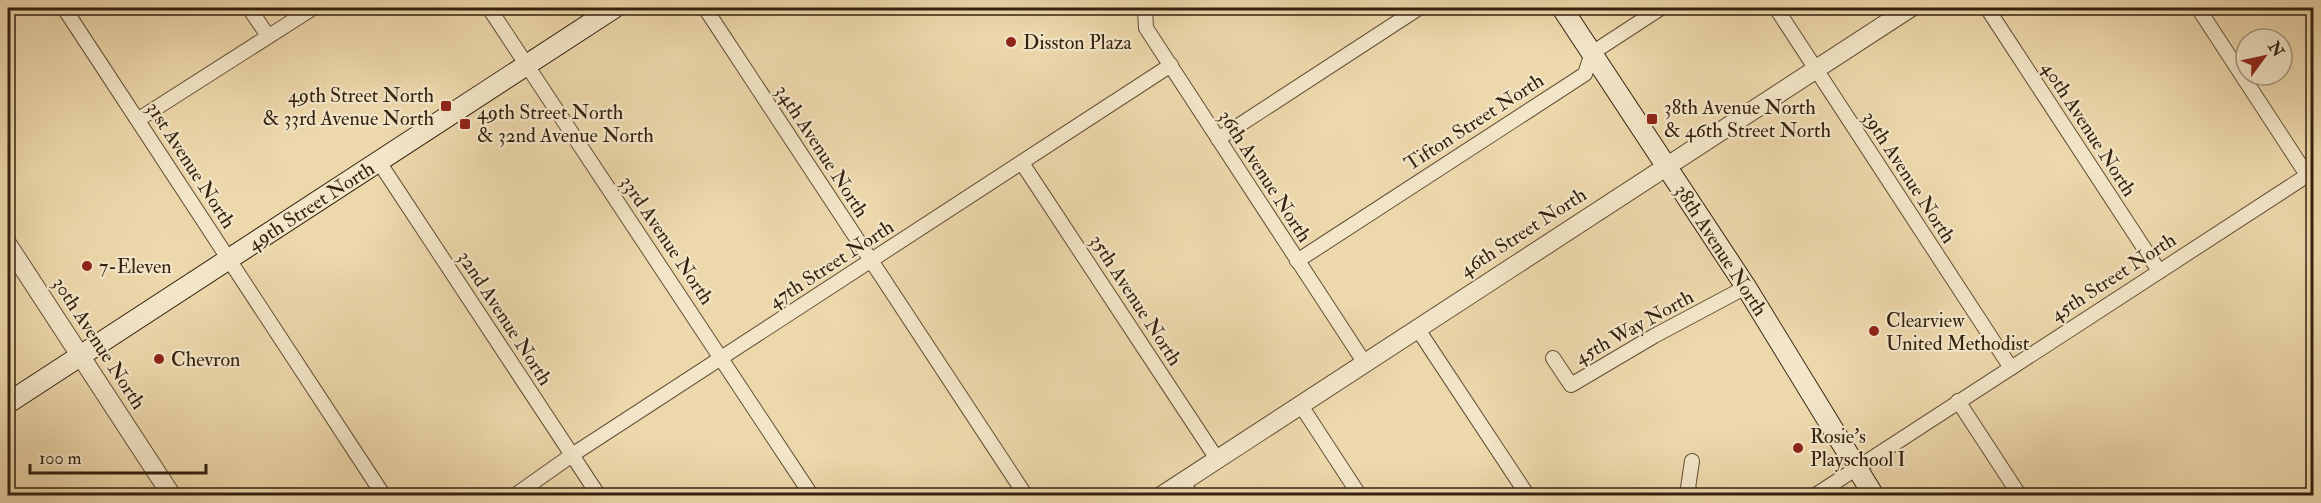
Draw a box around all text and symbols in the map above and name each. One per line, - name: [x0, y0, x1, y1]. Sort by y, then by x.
- north arrow: [2234, 27, 2294, 87]
- place label: Disston Plaza: [1023, 30, 1133, 55]
- marker: Disston Plaza: [1004, 35, 1018, 49]
- text: N: [2263, 37, 2288, 61]
- street label: 40th Avenue North: [2036, 57, 2142, 202]
- street label: Tifton Street North: [1400, 67, 1549, 176]
- street label: 34th Avenue North: [770, 80, 874, 222]
- place label: 49th Street North & 33rd Avenue North: [263, 83, 435, 131]
- place label: 38th Avenue North & 46th Street North: [1664, 95, 1831, 143]
- street label: 31st Avenue North: [141, 97, 242, 233]
- marker: 49th Street North & 33rd Avenue North: [439, 99, 453, 113]
- place label: 49th Street North & 32nd Avenue North: [477, 100, 654, 148]
- street label: 36th Avenue North: [1213, 105, 1317, 247]
- street label: 39th Avenue North: [1857, 106, 1961, 248]
- marker: 38th Avenue North & 46th Street North: [1645, 112, 1659, 126]
- marker: 49th Street North & 32nd Avenue North: [458, 117, 472, 131]
- street label: 49th Street North: [243, 155, 380, 256]
- street label: 33rd Avenue North: [615, 171, 720, 310]
- street label: 38th Avenue North: [1669, 180, 1773, 321]
- street label: 46th Street North: [1455, 181, 1591, 282]
- street label: 47th Street North: [764, 214, 899, 314]
- street label: 45th Street North: [2046, 227, 2181, 327]
- street label: 35th Avenue North: [1084, 230, 1188, 371]
- street label: 32nd Avenue North: [452, 246, 558, 391]
- place label: 7-Eleven: [99, 254, 172, 279]
- marker: 7-Eleven: [80, 259, 94, 273]
- street label: 30th Avenue North: [47, 272, 151, 414]
- street label: 45th Way North: [1570, 284, 1698, 370]
- place label: Clearview United Methodist: [1886, 308, 2030, 356]
- marker: Clearview United Methodist: [1867, 324, 1881, 338]
- place label: Chevron: [171, 347, 240, 372]
- marker: Chevron: [152, 352, 166, 366]
- place label: Rosie's Playschool I: [1810, 424, 1906, 472]
- scale bar: [30, 437, 206, 475]
- marker: Rosie's Playschool I: [1791, 441, 1805, 455]
- text: 100 m: [39, 447, 82, 470]

